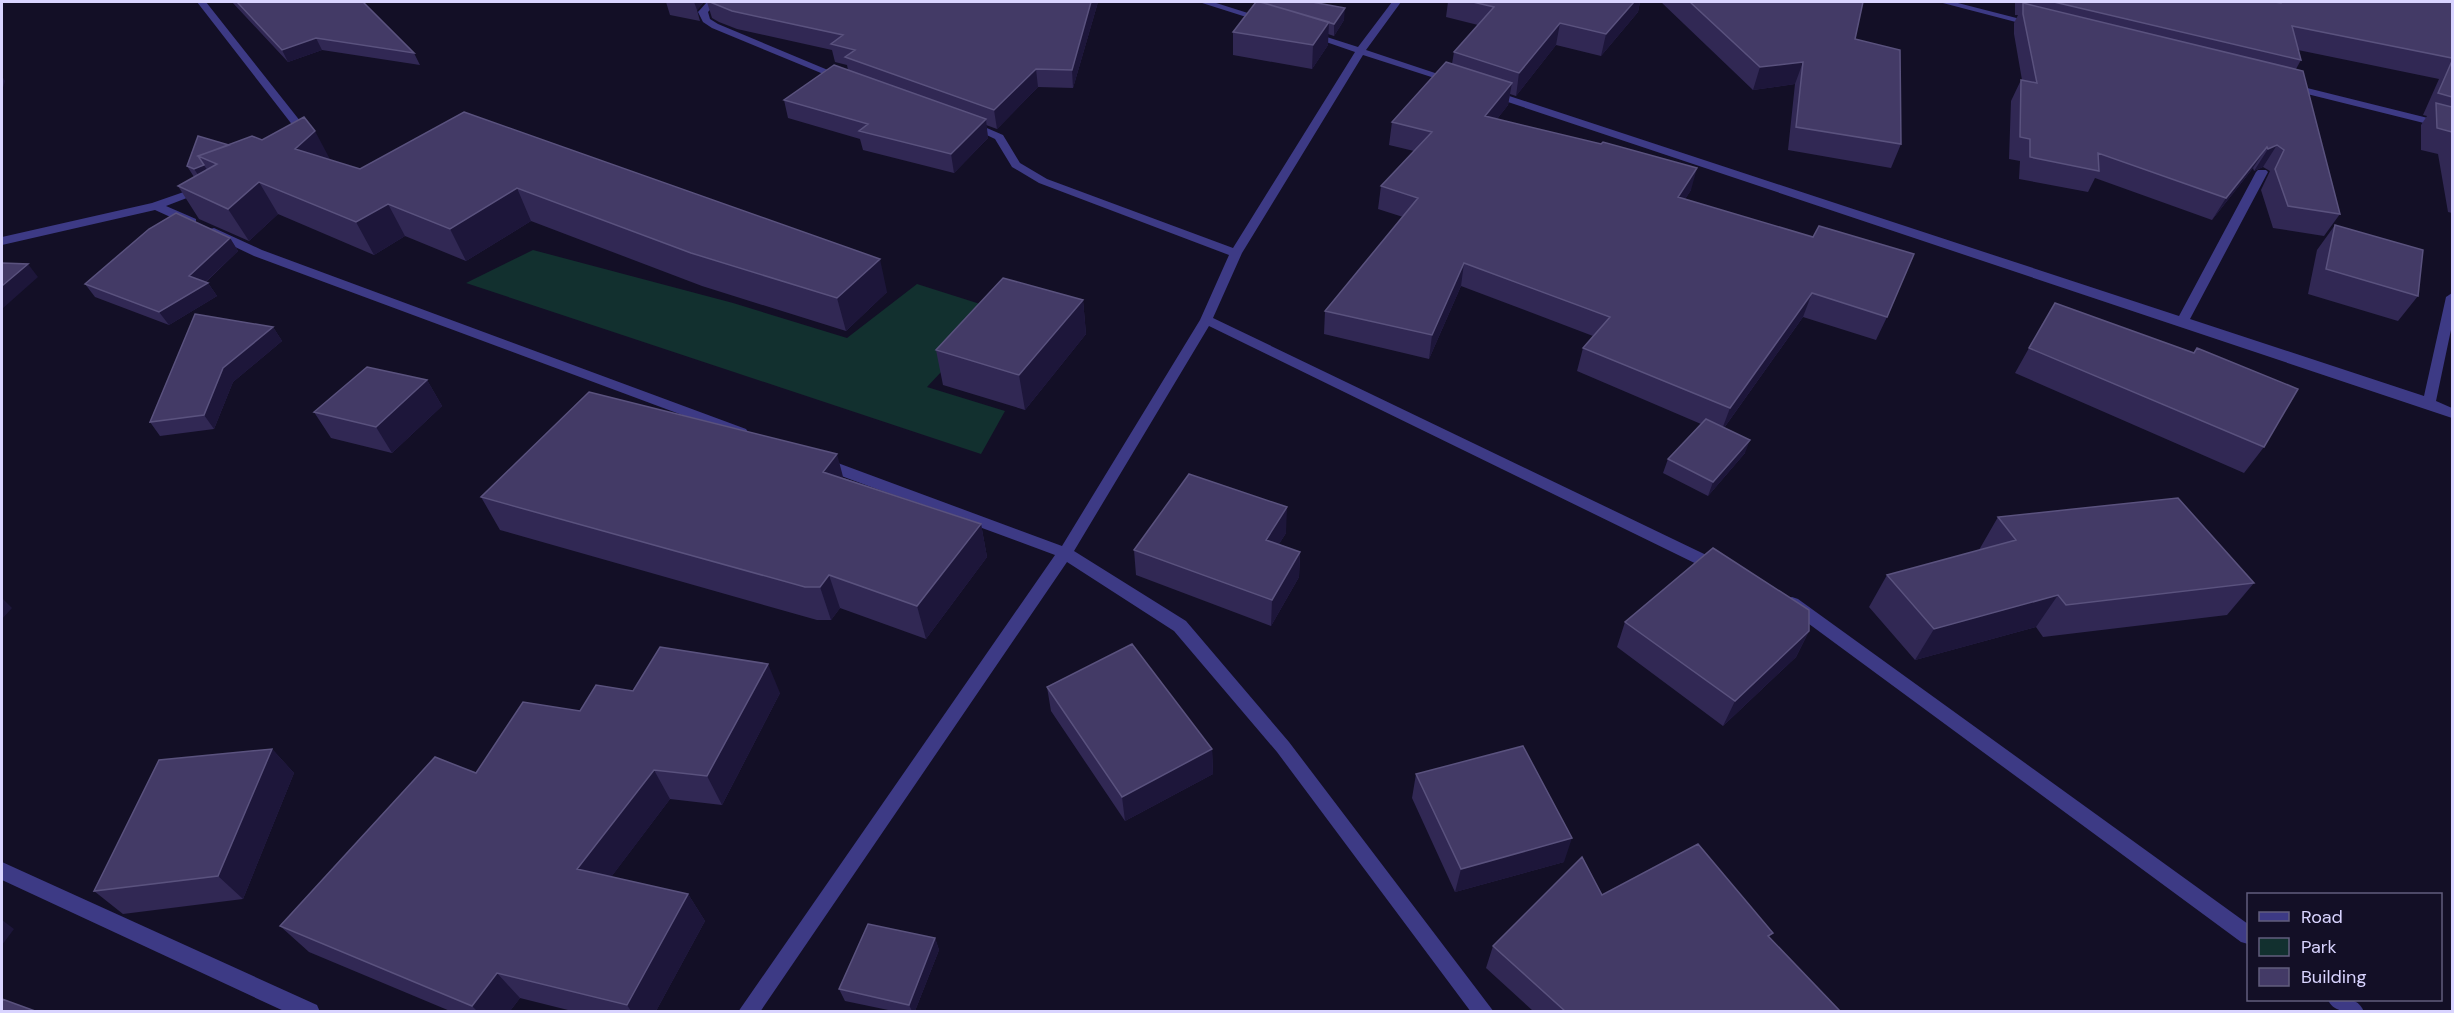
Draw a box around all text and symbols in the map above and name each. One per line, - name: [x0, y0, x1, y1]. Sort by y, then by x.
- legend: [2247, 893, 2442, 1001]
- text: Road: [2301, 905, 2343, 929]
- text: Park: [2301, 935, 2337, 959]
- text: Building: [2301, 965, 2366, 989]

